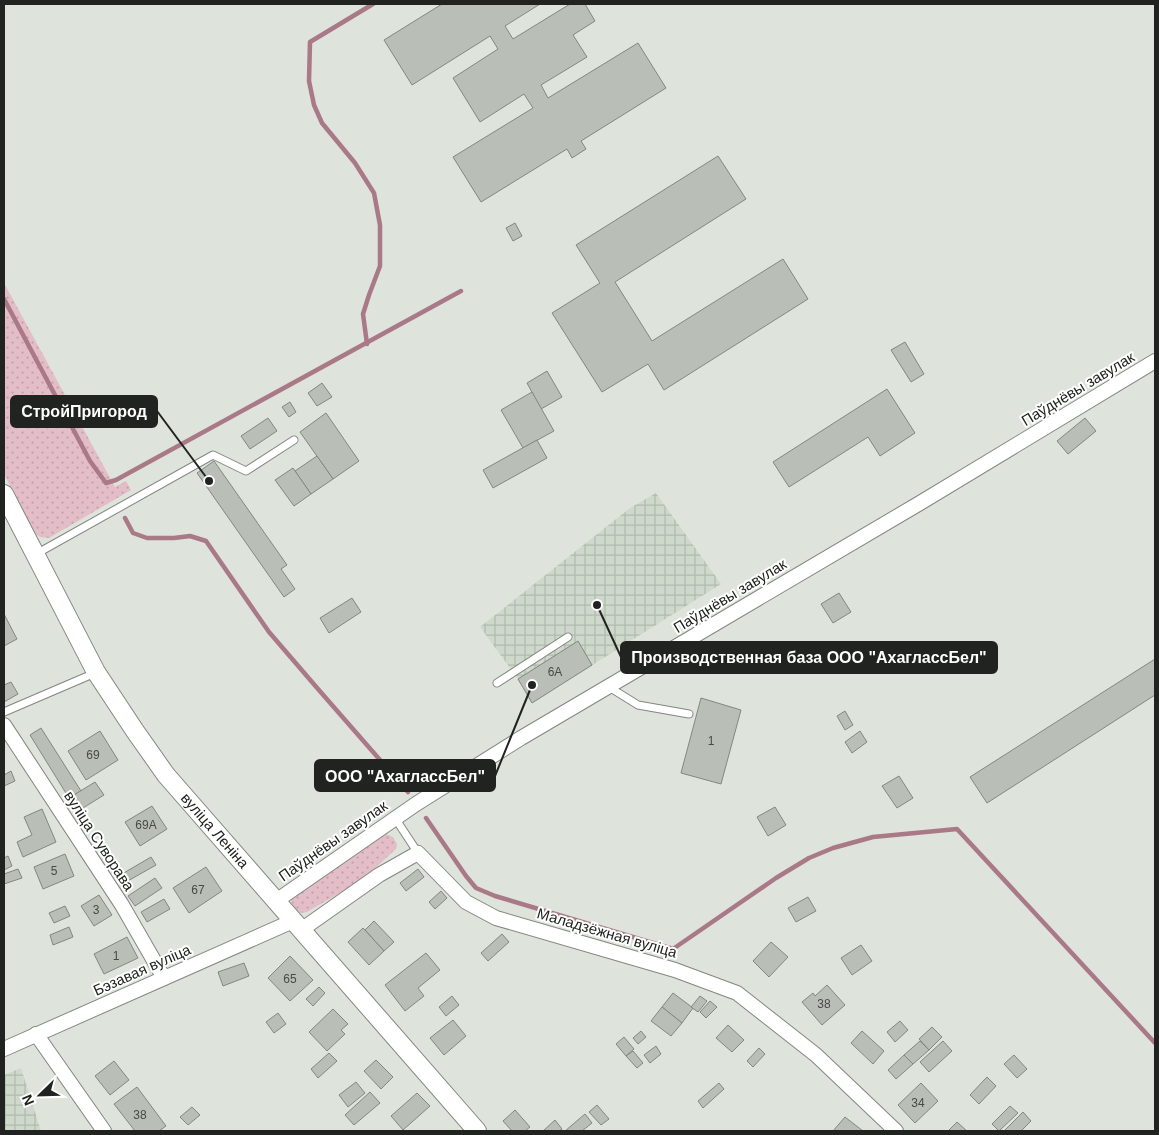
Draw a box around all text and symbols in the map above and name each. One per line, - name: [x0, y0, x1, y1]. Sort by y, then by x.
- street label: Паўднёвы завулак: [1018, 348, 1138, 429]
- callout: СтройПригород: [11, 396, 157, 427]
- text: СтройПригород: [21, 403, 147, 420]
- street label: Паўднёвы завулак: [670, 555, 790, 636]
- callout: Производственная база ООО "АхаглассБел": [621, 642, 997, 673]
- text: Производственная база ООО "АхаглассБел": [631, 649, 987, 666]
- house number: 6А: [548, 665, 562, 679]
- house number: 1: [708, 734, 715, 748]
- house number: 69: [86, 748, 100, 762]
- callout: ООО "АхаглассБел": [315, 760, 495, 791]
- text: ООО "АхаглассБел": [325, 768, 485, 785]
- street label: вуліца Суворава: [61, 788, 138, 894]
- street label: вуліца Леніна: [178, 789, 253, 872]
- street label: Паўднёвы завулак: [275, 796, 391, 884]
- house number: 69А: [135, 818, 157, 832]
- house number: 5: [51, 864, 58, 878]
- house number: 67: [191, 883, 205, 897]
- house number: 3: [93, 903, 100, 917]
- street label: Маладзёжная вуліца: [535, 904, 680, 961]
- street label: Бэзавая вуліца: [90, 940, 194, 999]
- house number: 1: [113, 949, 120, 963]
- house number: 65: [283, 972, 297, 986]
- house number: 38: [817, 997, 831, 1011]
- north arrow: [15, 1070, 65, 1120]
- text: N: [19, 1092, 37, 1108]
- house number: 34: [911, 1096, 925, 1110]
- house number: 38: [133, 1108, 147, 1122]

